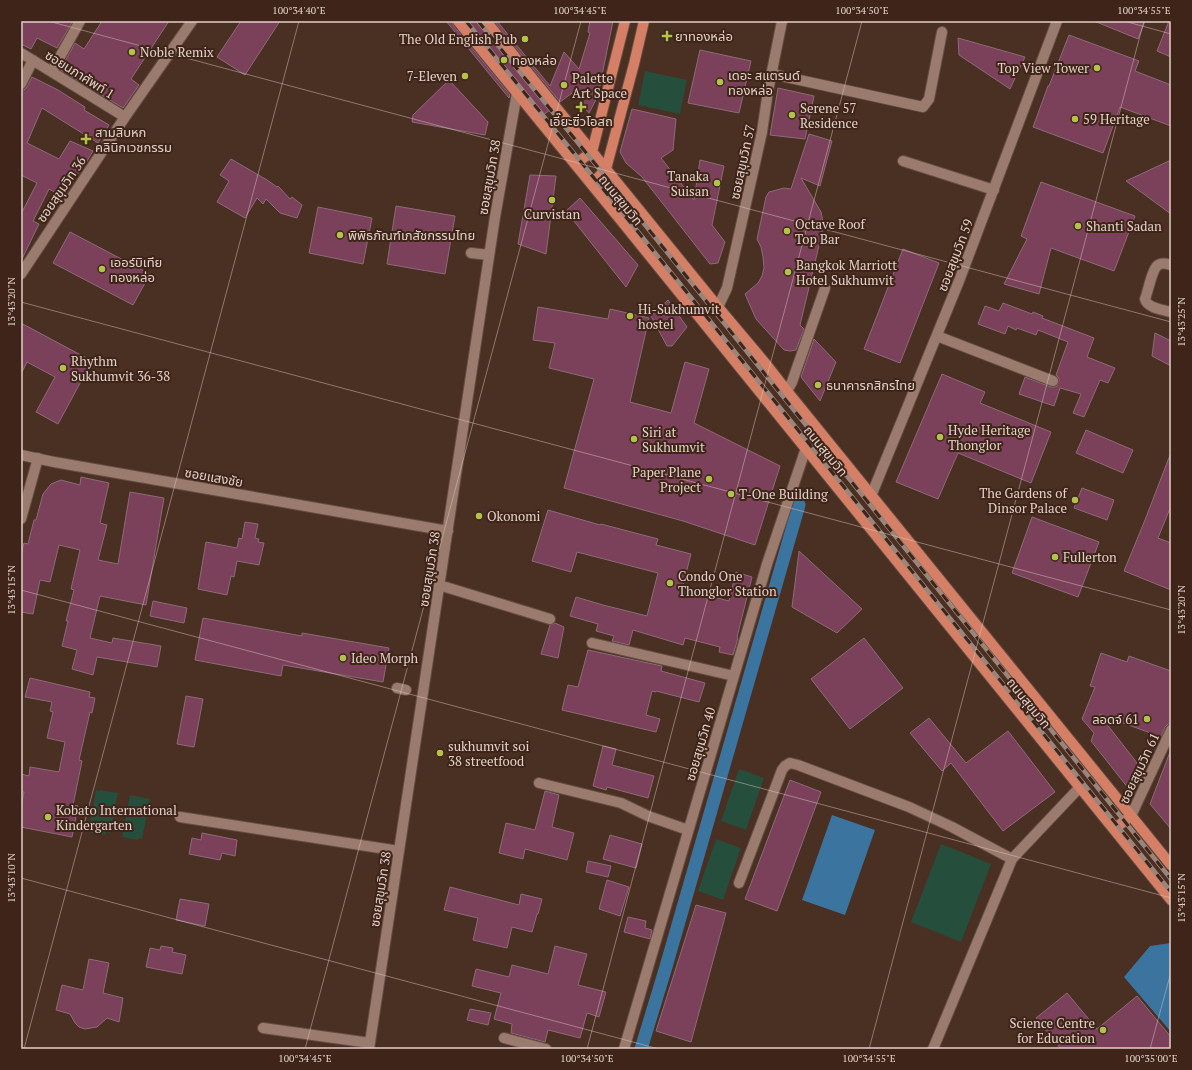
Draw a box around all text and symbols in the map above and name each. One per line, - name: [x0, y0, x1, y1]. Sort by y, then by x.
- text: 100°34'40"E: [272, 4, 326, 17]
- text: 100°34'45"E: [553, 4, 607, 17]
- text: 100°34'50"E: [835, 4, 889, 17]
- text: 100°34'55"E: [1117, 4, 1171, 17]
- place label: ยาทองหล่อ: [675, 27, 733, 45]
- place label: The Old English Pub: [399, 30, 517, 48]
- marker: ยาทองหล่อ: [662, 31, 672, 41]
- marker: The Old English Pub: [520, 34, 530, 44]
- place label: Noble Remix: [140, 43, 214, 61]
- street label: ซอยนภาศัพท์ 1: [42, 46, 118, 102]
- marker: Noble Remix: [127, 47, 137, 57]
- place label: ทองหล่อ: [512, 51, 557, 69]
- marker: ทองหล่อ: [499, 55, 509, 65]
- place label: Top View Tower: [997, 59, 1089, 77]
- marker: Top View Tower: [1092, 63, 1102, 73]
- place label: เดอะ สแตรนด์ ทองหล่อ: [728, 66, 800, 99]
- place label: 7-Eleven: [407, 67, 457, 85]
- place label: Palette Art Space: [572, 69, 627, 102]
- marker: 7-Eleven: [460, 71, 470, 81]
- marker: เดอะ สแตรนด์ ทองหล่อ: [715, 77, 725, 87]
- marker: Palette Art Space: [559, 80, 569, 90]
- place label: Serene 57 Residence: [800, 99, 858, 132]
- marker: เอี๊ยะซิ่วโอสถ: [576, 102, 586, 112]
- marker: Serene 57 Residence: [787, 110, 797, 120]
- place label: 59 Heritage: [1083, 110, 1150, 128]
- place label: เอี๊ยะซิ่วโอสถ: [549, 112, 613, 130]
- marker: 59 Heritage: [1070, 114, 1080, 124]
- place label: สามสิบหก คลินิกเวชกรรม: [95, 123, 172, 156]
- street label: ซอยสุขุมวิท 57: [725, 123, 759, 201]
- marker: สามสิบหก คลินิกเวชกรรม: [80, 133, 92, 145]
- street label: ซอยสุขุมวิท 38: [474, 138, 504, 216]
- street label: ซอยสุขุมวิท 36: [32, 152, 90, 226]
- place label: Tanaka Suisan: [667, 167, 709, 200]
- street label: ถนนสุขุมวิท: [595, 171, 647, 229]
- marker: Tanaka Suisan: [712, 178, 722, 188]
- marker: Curvistan: [547, 195, 557, 205]
- place label: Curvistan: [524, 205, 580, 223]
- place label: Octave Roof Top Bar: [795, 215, 867, 248]
- street label: ซอยสุขุมวิท 59: [933, 216, 977, 294]
- place label: Shanti Sadan: [1086, 217, 1162, 235]
- marker: Shanti Sadan: [1073, 221, 1083, 231]
- place label: พิพิธภัณฑ์เภสัชกรรมไทย: [348, 226, 475, 244]
- marker: Octave Roof Top Bar: [782, 226, 792, 236]
- marker: พิพิธภัณฑ์เภสัชกรรมไทย: [335, 230, 345, 240]
- place label: เออร์บิเทีย ทองหล่อ: [110, 253, 162, 286]
- place label: Bangkok Marriott Hotel Sukhumvit: [796, 256, 897, 289]
- marker: เออร์บิเทีย ทองหล่อ: [97, 264, 107, 274]
- marker: Bangkok Marriott Hotel Sukhumvit: [783, 267, 793, 277]
- text: 13°43'20"N: [5, 277, 18, 327]
- text: 13°43'25"N: [1175, 297, 1188, 347]
- place label: Hi-Sukhumvit hostel: [638, 300, 720, 333]
- marker: Hi-Sukhumvit hostel: [625, 311, 635, 321]
- place label: Rhythm Sukhumvit 36-38: [71, 352, 170, 385]
- marker: Rhythm Sukhumvit 36-38: [58, 363, 68, 373]
- place label: ธนาคารกสิกรไทย: [826, 376, 915, 394]
- marker: ธนาคารกสิกรไทย: [813, 380, 823, 390]
- place label: Hyde Heritage Thonglor: [948, 421, 1031, 454]
- street label: ถนนสุขุมวิท: [800, 422, 852, 480]
- place label: Siri at Sukhumvit: [642, 423, 705, 456]
- marker: Hyde Heritage Thonglor: [935, 432, 945, 442]
- marker: Siri at Sukhumvit: [629, 434, 639, 444]
- street label: ซอยแสงชัย: [183, 463, 245, 491]
- place label: Paper Plane Project: [632, 463, 701, 496]
- marker: Paper Plane Project: [704, 474, 714, 484]
- place label: The Gardens of Dinsor Palace: [979, 484, 1069, 517]
- place label: T-One Building: [739, 485, 828, 503]
- marker: T-One Building: [726, 489, 736, 499]
- marker: The Gardens of Dinsor Palace: [1070, 495, 1080, 505]
- place label: Okonomi: [487, 507, 540, 525]
- marker: Okonomi: [474, 511, 484, 521]
- street label: ซอยสุขุมวิท 38: [414, 530, 444, 608]
- place label: Fullerton: [1063, 548, 1117, 566]
- marker: Fullerton: [1050, 552, 1060, 562]
- text: 13°43'15"N: [5, 565, 18, 615]
- place label: Condo One Thonglor Station: [678, 567, 777, 600]
- marker: Condo One Thonglor Station: [665, 578, 675, 588]
- text: 13°43'20"N: [1175, 585, 1188, 635]
- place label: Ideo Morph: [351, 649, 418, 667]
- marker: Ideo Morph: [338, 653, 348, 663]
- street label: ถนนสุขุมวิท: [1003, 674, 1055, 732]
- street label: ซอยสุขุมวิท 40: [681, 705, 719, 783]
- place label: ลอดจ์ 61: [1092, 710, 1139, 728]
- marker: ลอดจ์ 61: [1142, 714, 1152, 724]
- street label: ซอยสุขุมวิท 61: [1115, 730, 1163, 806]
- place label: sukhumvit soi 38 streetfood: [448, 737, 529, 770]
- marker: sukhumvit soi 38 streetfood: [435, 748, 445, 758]
- place label: Kobato International Kindergarten: [56, 801, 177, 834]
- marker: Kobato International Kindergarten: [43, 812, 53, 822]
- street label: ซอยสุขุมวิท 38: [365, 850, 395, 928]
- text: 13°43'10"N: [5, 853, 18, 903]
- text: 13°43'15"N: [1175, 873, 1188, 923]
- place label: Science Centre for Education: [1010, 1014, 1095, 1047]
- marker: Science Centre for Education: [1098, 1025, 1108, 1035]
- text: 100°34'45"E: [278, 1052, 332, 1065]
- text: 100°34'50"E: [560, 1052, 614, 1065]
- text: 100°34'55"E: [842, 1052, 896, 1065]
- text: 100°35'00"E: [1124, 1052, 1178, 1065]

